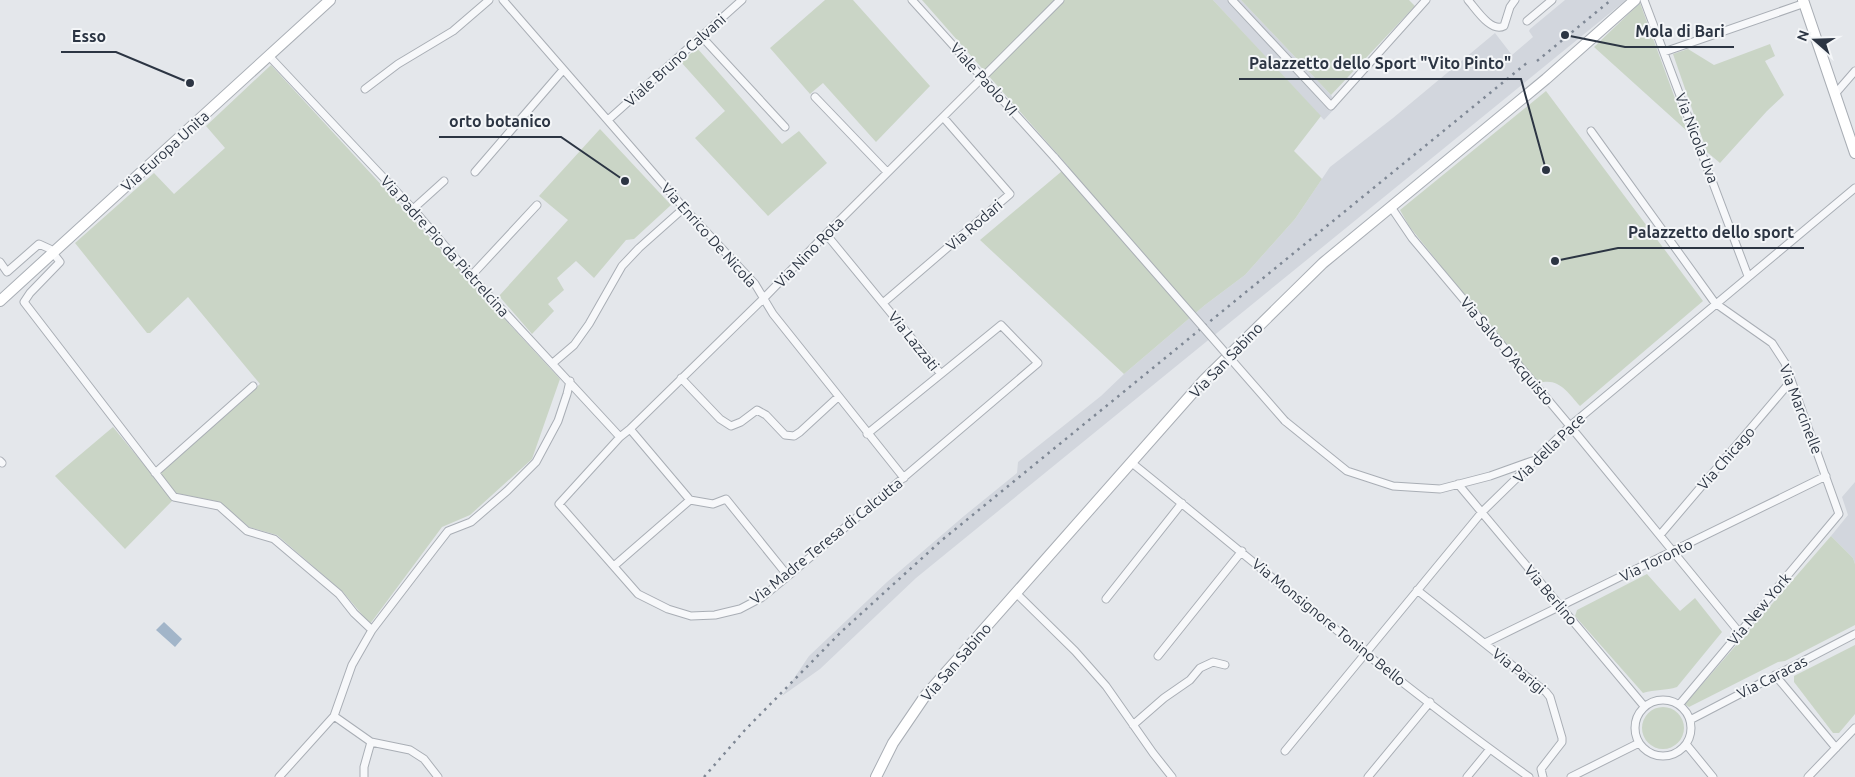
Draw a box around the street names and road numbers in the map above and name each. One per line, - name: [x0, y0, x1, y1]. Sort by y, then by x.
- street label: Viale Bruno Calvani: [621, 10, 729, 110]
- street label: Viale Paolo VI: [947, 39, 1021, 119]
- street label: Via Nicola Uva: [1672, 90, 1722, 186]
- street label: Via Europa Unita: [118, 107, 212, 195]
- street label: Via Padre Pio da Pietrelcina: [377, 172, 513, 320]
- street label: Via Enrico De Nicola: [658, 179, 760, 291]
- street label: Via Rodari: [942, 196, 1006, 254]
- street label: Via Nino Rota: [771, 213, 847, 291]
- street label: Via Salvo D'Acquisto: [1457, 294, 1557, 408]
- street label: Via Lazzati: [885, 308, 943, 374]
- street label: Via San Sabino: [1186, 319, 1266, 401]
- street label: Via Marcinelle: [1776, 362, 1826, 456]
- street label: Via della Pace: [1510, 410, 1588, 486]
- street label: Via Chicago: [1694, 423, 1758, 493]
- street label: Via Madre Teresa di Calcutta: [746, 474, 906, 608]
- street label: Via Toronto: [1617, 535, 1695, 585]
- street label: Via Monsignore Tonino Bello: [1249, 555, 1409, 689]
- street label: Via Berlino: [1521, 561, 1581, 629]
- street label: Via New York: [1724, 569, 1794, 649]
- street label: Via San Sabino: [918, 620, 994, 704]
- street label: Via Parigi: [1489, 645, 1549, 697]
- street label: Via Caracas: [1734, 652, 1810, 702]

